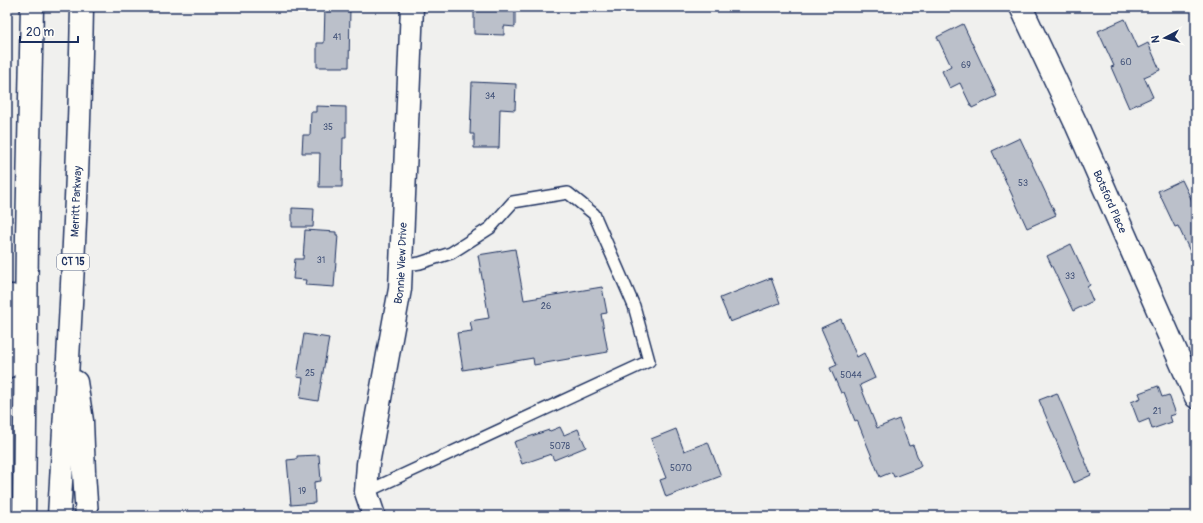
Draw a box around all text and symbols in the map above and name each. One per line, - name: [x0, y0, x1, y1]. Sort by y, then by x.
- scale bar: [20, 18, 78, 44]
- north arrow: [1145, 18, 1185, 58]
- text: 20 m: [26, 25, 55, 40]
- house number: 41: [333, 32, 341, 43]
- text: N: [1149, 34, 1162, 44]
- house number: 60: [1120, 57, 1132, 68]
- house number: 69: [961, 60, 971, 71]
- house number: 34: [485, 91, 496, 102]
- house number: 35: [323, 122, 333, 133]
- street label: Merritt Parkway: [68, 165, 84, 237]
- street label: Botsford Place: [1091, 168, 1130, 236]
- house number: 53: [1018, 178, 1028, 189]
- street label: Bonnie View Drive: [391, 222, 409, 305]
- road number: CT 15: [57, 254, 89, 270]
- house number: 31: [317, 255, 325, 266]
- house number: 33: [1065, 271, 1075, 282]
- house number: 26: [541, 301, 551, 312]
- house number: 25: [305, 368, 315, 379]
- house number: 5044: [840, 370, 863, 381]
- house number: 21: [1153, 406, 1161, 417]
- house number: 5078: [550, 441, 571, 452]
- house number: 5070: [670, 463, 692, 474]
- house number: 19: [298, 486, 306, 497]

